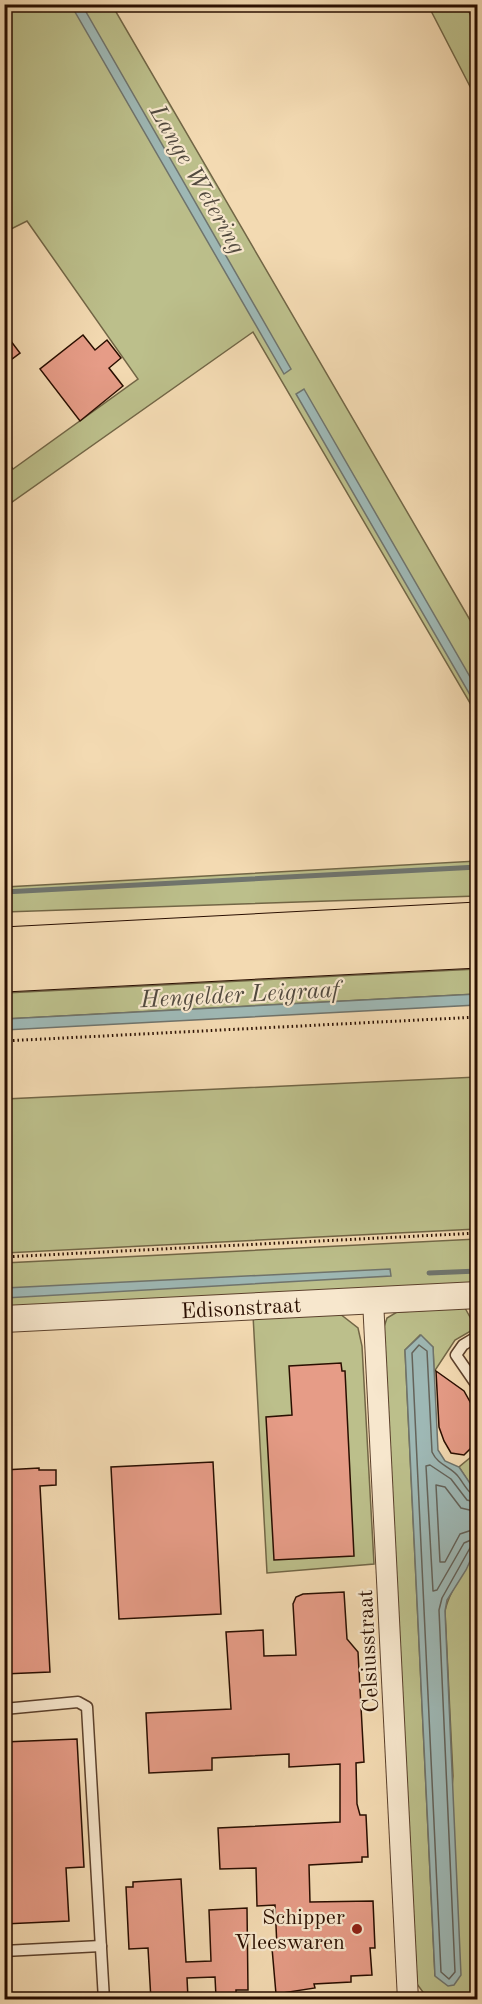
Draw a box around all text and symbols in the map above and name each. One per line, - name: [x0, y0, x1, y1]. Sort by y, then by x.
- water label: Lange Wetering: [143, 100, 249, 259]
- water label: Hengelder Leigraaf: [139, 979, 345, 1013]
- street label: Edisonstraat: [180, 1295, 302, 1323]
- street label: Celsiusstraat: [355, 1589, 383, 1713]
- place label: Schipper Vleeswaren: [234, 1907, 345, 1954]
- marker: Schipper Vleeswaren: [350, 1922, 364, 1936]

